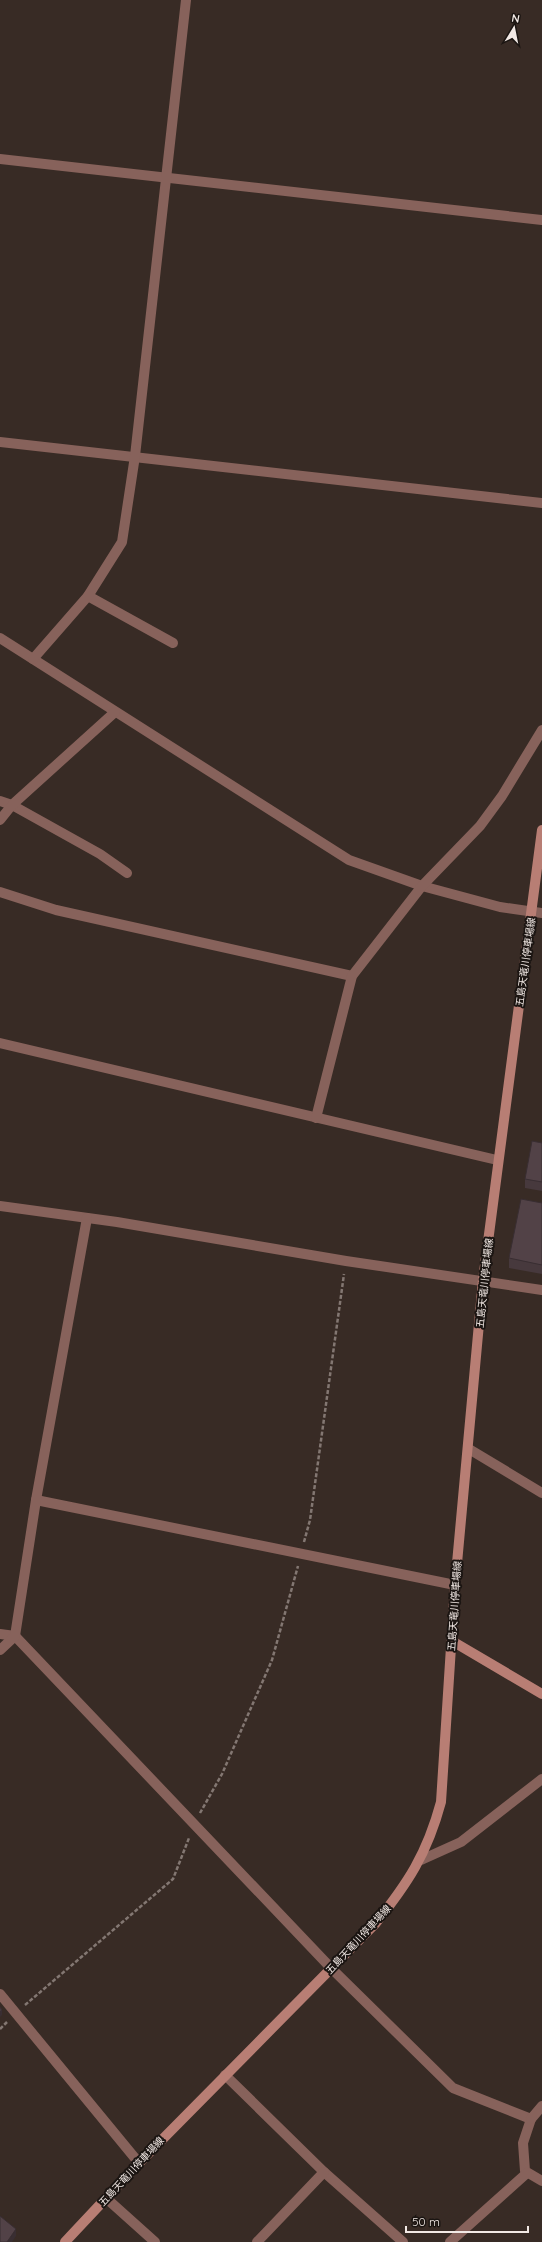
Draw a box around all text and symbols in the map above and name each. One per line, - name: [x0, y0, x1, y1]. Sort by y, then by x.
- north arrow: [494, 8, 534, 48]
- text: N: [511, 11, 521, 26]
- street label: 五島天竜川停車場線: [513, 917, 538, 1008]
- street label: 五島天竜川停車場線: [473, 1238, 496, 1328]
- street label: 五島天竜川停車場線: [445, 1561, 464, 1651]
- street label: 五島天竜川停車場線: [323, 1902, 394, 1977]
- street label: 五島天竜川停車場線: [96, 2134, 167, 2209]
- scale bar: [406, 2208, 528, 2234]
- text: 50 m: [412, 2214, 440, 2229]

